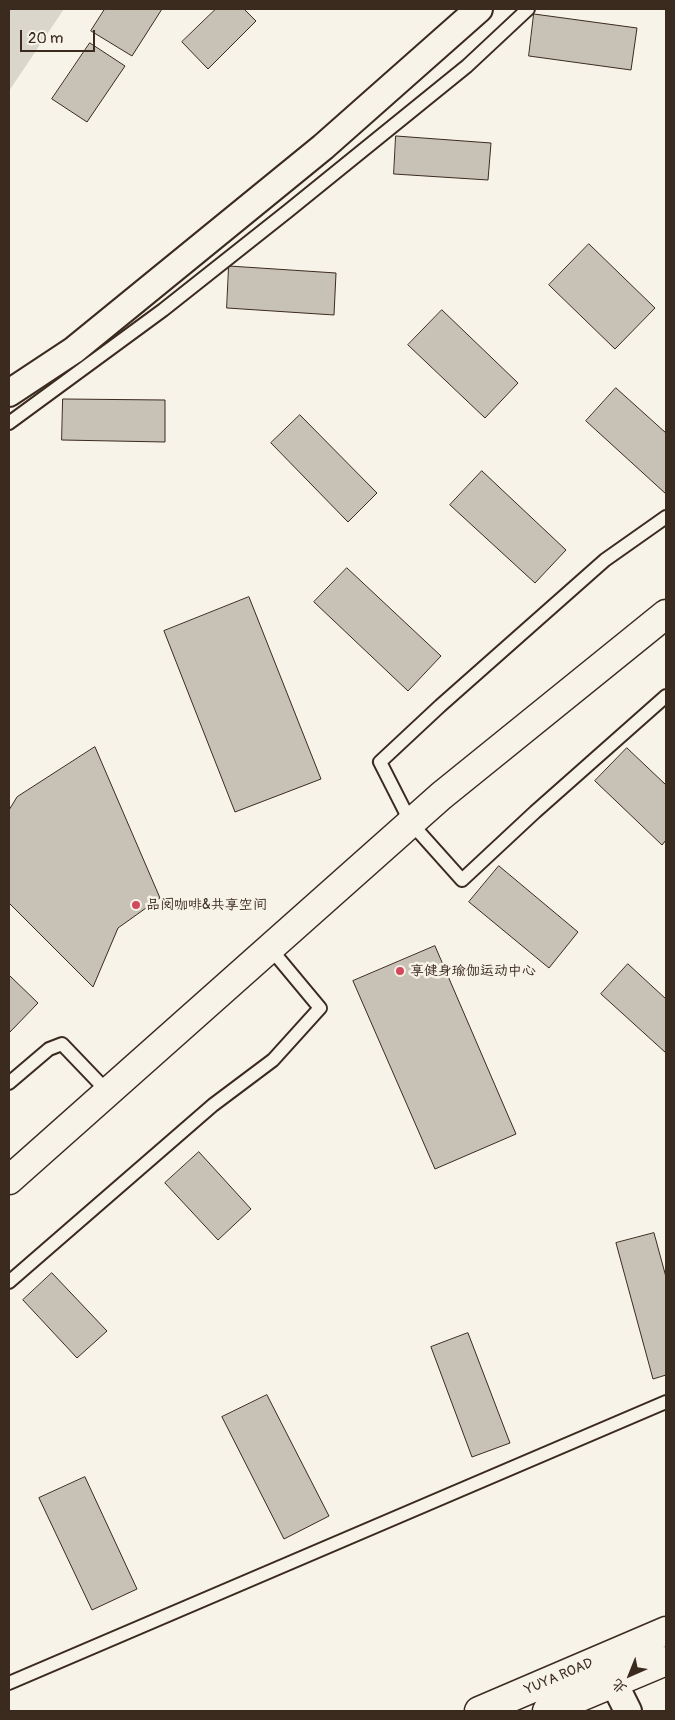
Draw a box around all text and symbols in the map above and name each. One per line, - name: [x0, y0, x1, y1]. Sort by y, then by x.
- scale bar: [22, 20, 98, 52]
- text: 20 m: [28, 29, 63, 48]
- place label: 品阅咖啡&共享空间: [146, 897, 267, 913]
- marker: 品阅咖啡&共享空间: [130, 899, 142, 911]
- place label: 享健身瑜伽运动中心: [410, 963, 536, 979]
- marker: 享健身瑜伽运动中心: [394, 965, 406, 977]
- north arrow: [605, 1650, 655, 1700]
- street label: YUYA ROAD: [522, 1655, 596, 1699]
- text: 北: [608, 1675, 630, 1697]

